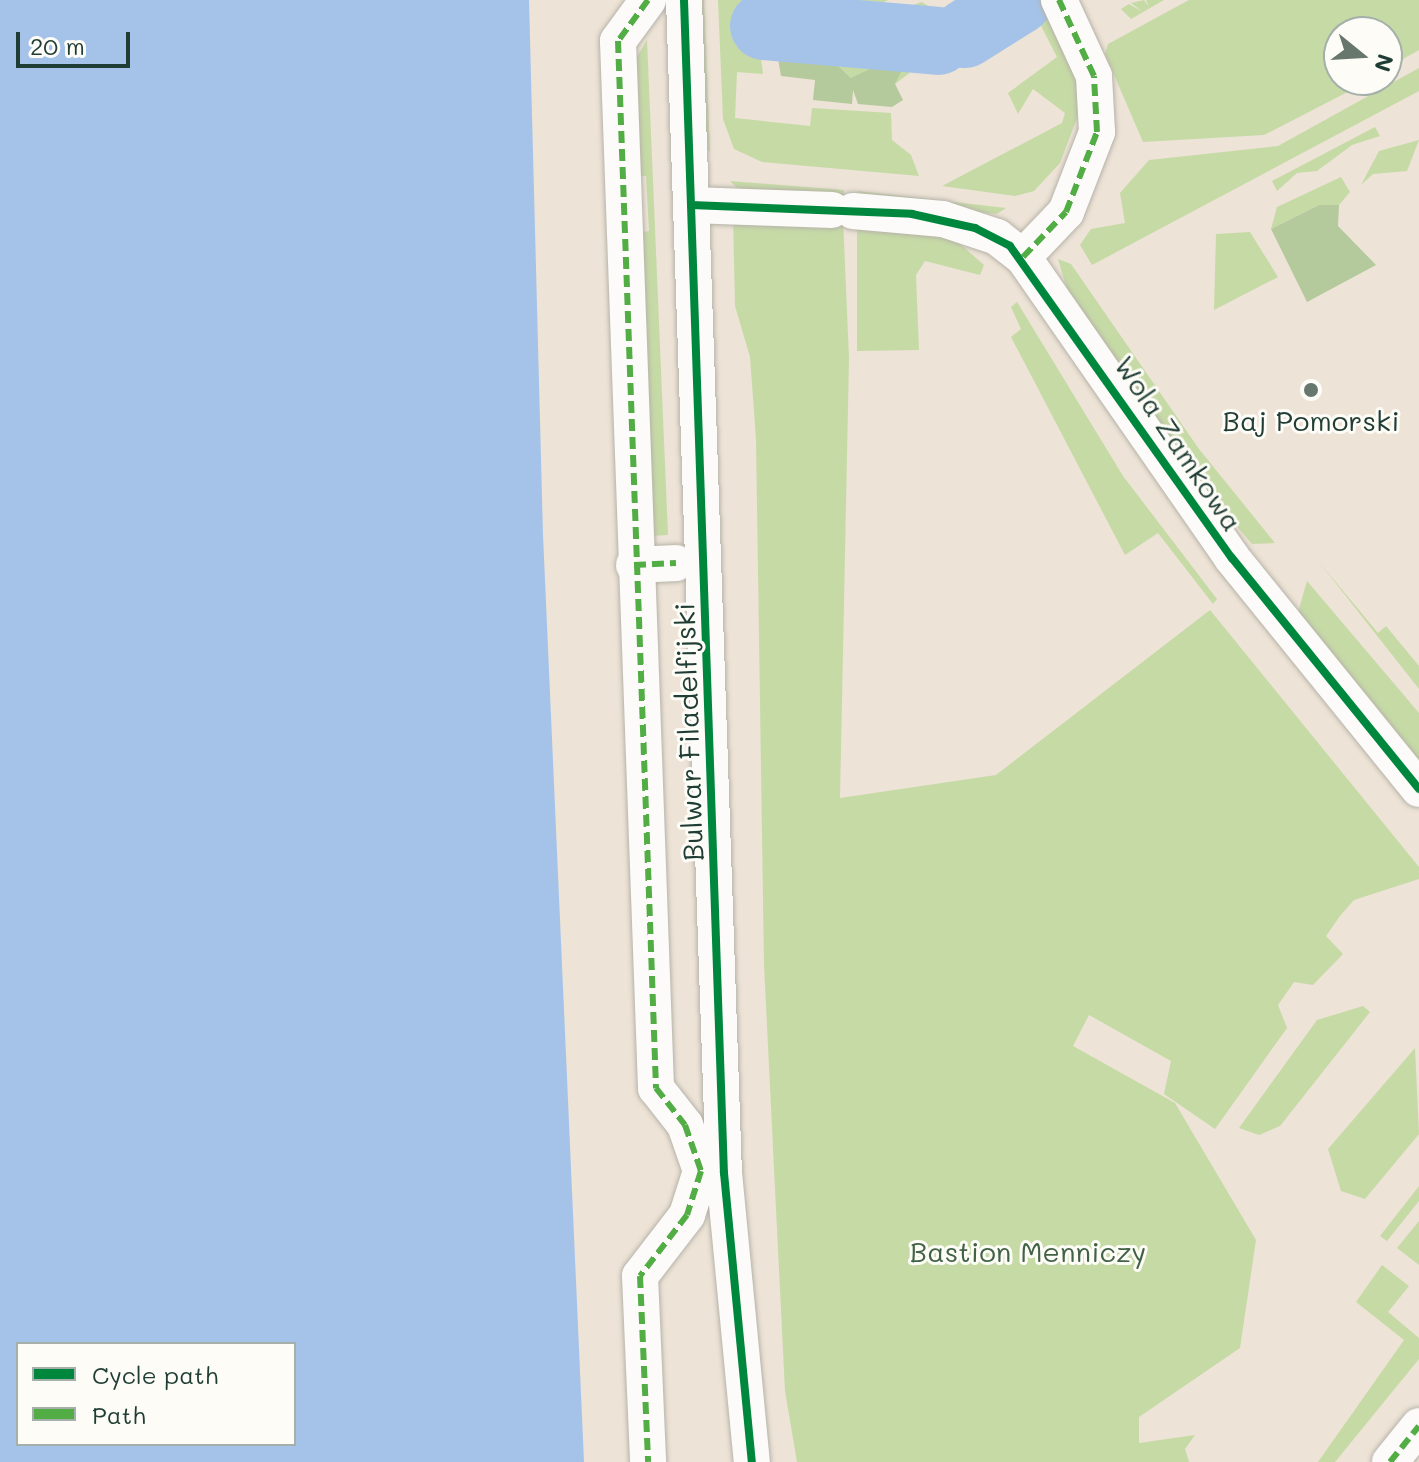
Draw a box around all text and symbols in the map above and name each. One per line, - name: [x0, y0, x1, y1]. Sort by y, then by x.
- scale bar: [20, 16, 134, 66]
- north arrow: [1323, 16, 1403, 96]
- text: 20 m: [30, 30, 85, 61]
- text: N: [1368, 51, 1401, 75]
- street label: Wola Zamkowa: [1108, 349, 1250, 537]
- marker: Baj Pomorski: [1302, 381, 1320, 399]
- place label: Baj Pomorski: [1223, 403, 1399, 437]
- street label: Bulwar Filadelfijski: [667, 602, 709, 862]
- park label: Bastion Menniczy: [910, 1234, 1146, 1268]
- legend: [16, 1342, 296, 1446]
- text: Cycle path: [92, 1359, 218, 1390]
- text: Path: [92, 1399, 146, 1430]

